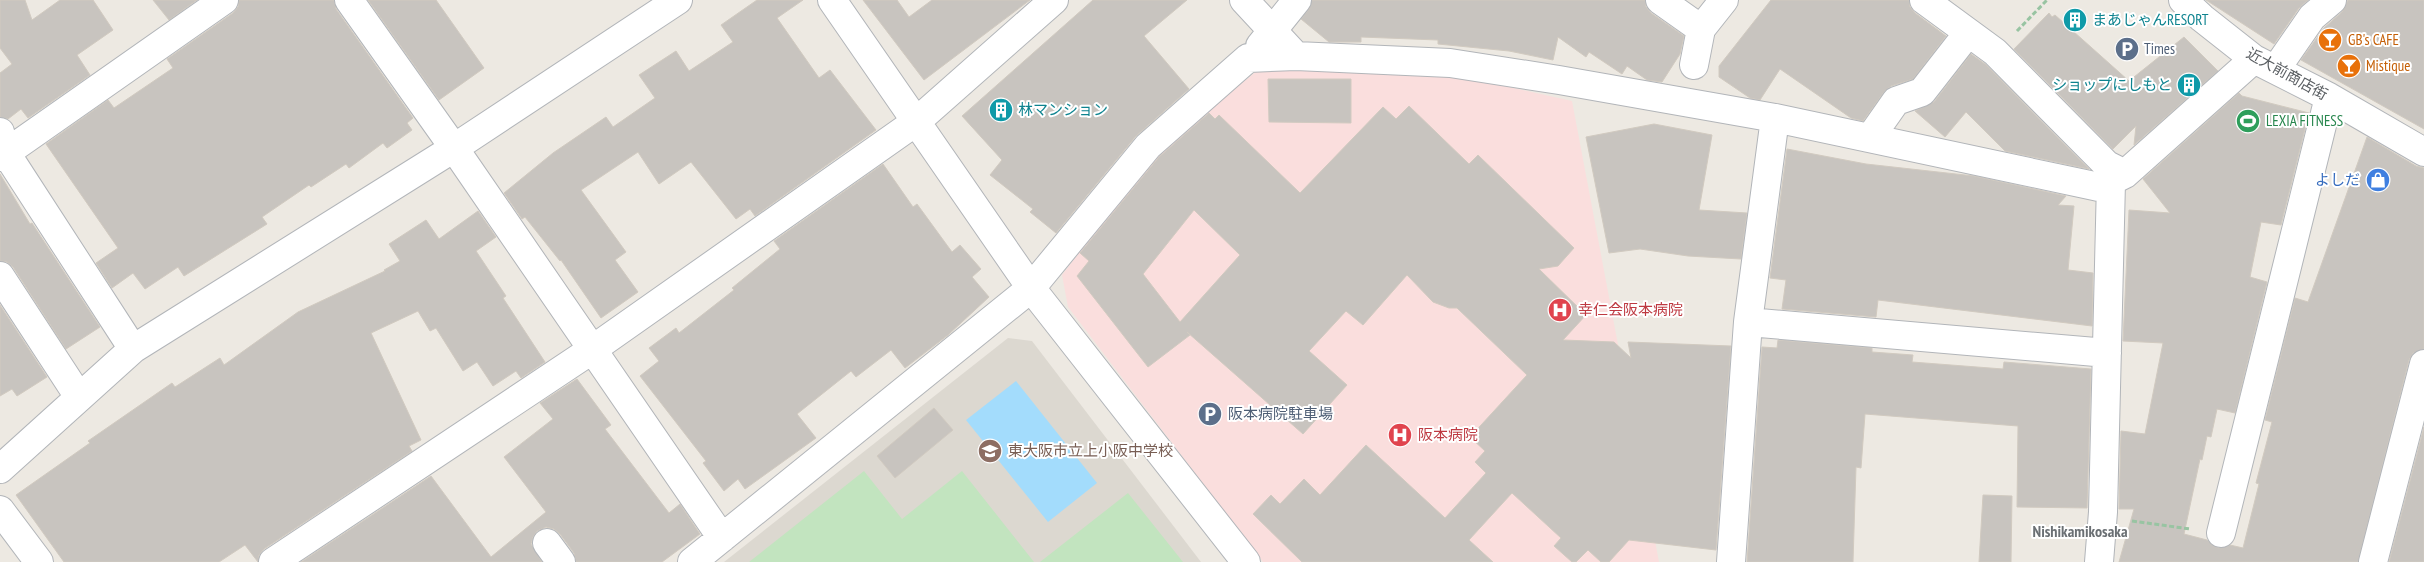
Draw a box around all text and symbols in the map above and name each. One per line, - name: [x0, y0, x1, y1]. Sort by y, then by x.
- building icon: まあじゃんRESORT: [2062, 7, 2088, 33]
- place label: まあじゃんRESORT: [2092, 10, 2209, 29]
- bar icon: GB's CAFE: [2317, 27, 2343, 53]
- place label: GB's CAFE: [2348, 30, 2399, 49]
- parking icon: Times: [2114, 36, 2140, 62]
- place label: Times: [2144, 39, 2175, 58]
- street label: 近大前商店街: [2243, 43, 2331, 104]
- bar icon: Mistique: [2336, 53, 2362, 79]
- place label: Mistique: [2366, 56, 2410, 75]
- building icon: ショップにしもと: [2176, 72, 2202, 98]
- place label: ショップにしもと: [2052, 75, 2172, 94]
- building icon: 林マンション: [988, 97, 1014, 123]
- place label: 林マンション: [1018, 100, 1108, 119]
- sports icon: LEXIA FITNESS: [2235, 108, 2261, 134]
- place label: LEXIA FITNESS: [2266, 111, 2343, 130]
- shop icon: よしだ: [2365, 167, 2391, 193]
- place label: よしだ: [2315, 170, 2360, 189]
- hospital icon: 幸仁会阪本病院: [1547, 297, 1573, 323]
- place label: 幸仁会阪本病院: [1578, 300, 1683, 319]
- parking icon: 阪本病院駐車場: [1197, 401, 1223, 427]
- place label: 阪本病院駐車場: [1228, 404, 1333, 423]
- hospital icon: 阪本病院: [1387, 422, 1413, 448]
- place label: 阪本病院: [1418, 425, 1478, 444]
- school or university icon: 東大阪市立上小阪中学校: [977, 438, 1003, 464]
- place label: 東大阪市立上小阪中学校: [1008, 441, 1173, 460]
- district label: Nishikamikosaka: [2033, 521, 2128, 541]

